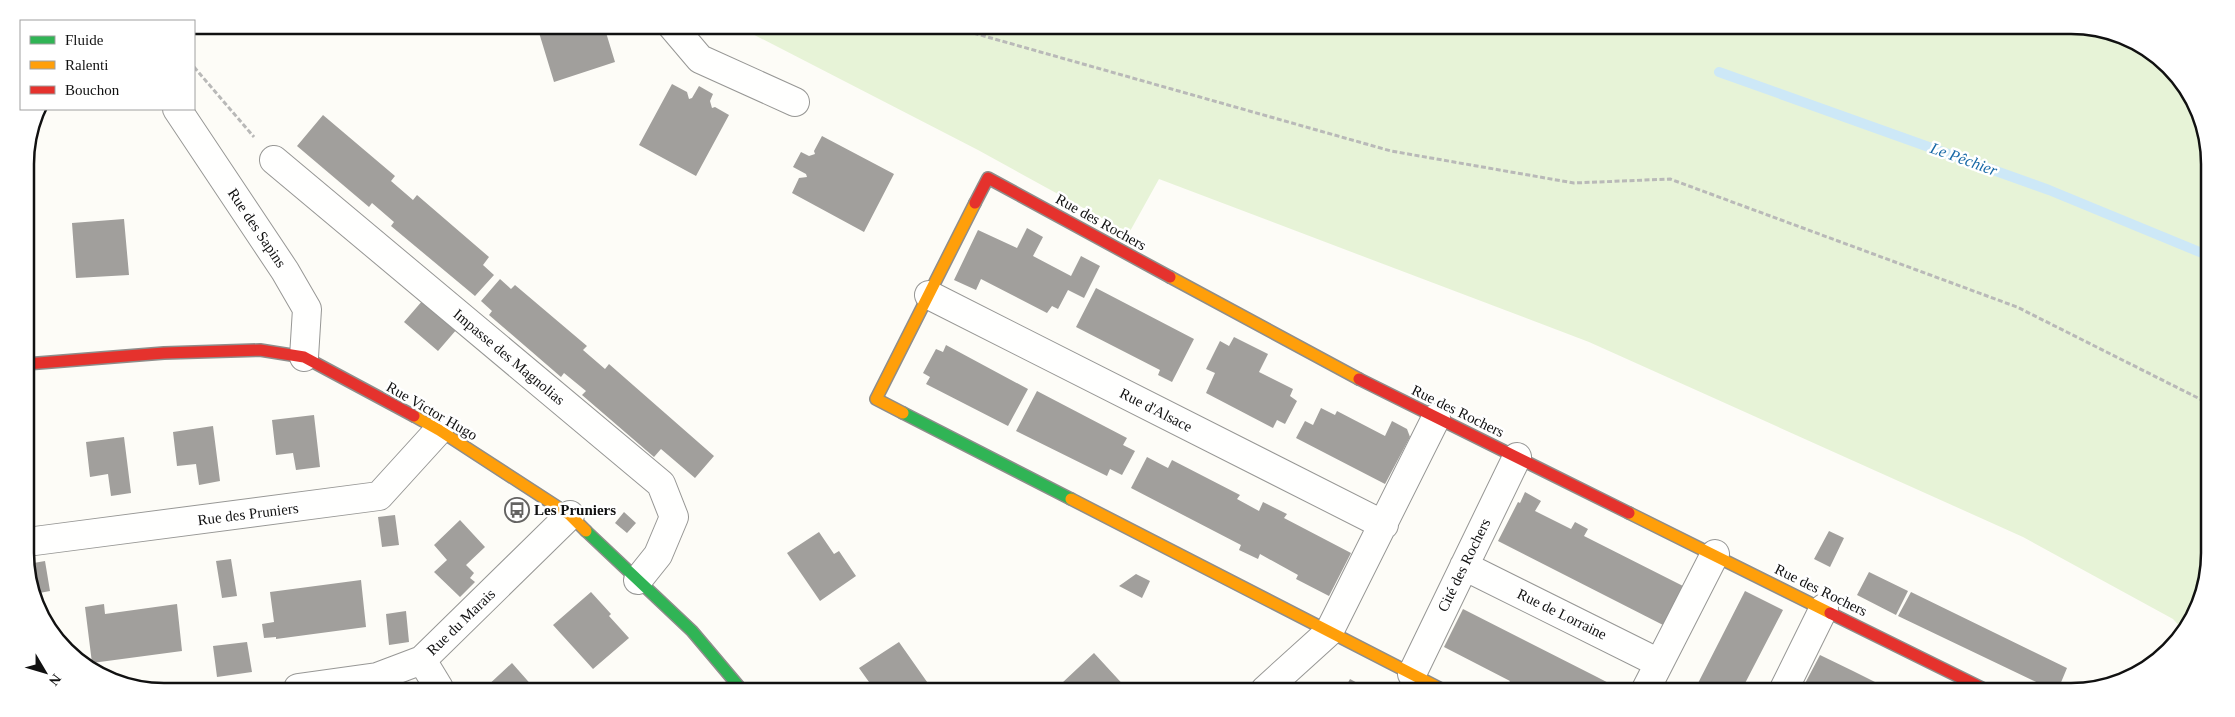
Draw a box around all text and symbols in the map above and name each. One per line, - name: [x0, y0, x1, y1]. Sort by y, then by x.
- legend: [20, 20, 195, 110]
- text: Fluide: [65, 32, 104, 48]
- text: Ralenti: [65, 57, 108, 73]
- text: Bouchon: [65, 82, 120, 98]
- water label: Le Pêchier: [1927, 139, 2000, 179]
- street label: Rue des Sapins: [225, 186, 289, 271]
- street label: Rue des Rochers: [1053, 191, 1149, 254]
- street label: Impasse des Magnolias: [450, 306, 568, 408]
- street label: Rue Victor Hugo: [384, 379, 480, 443]
- street label: Rue des Rochers: [1409, 382, 1507, 440]
- street label: Rue d'Alsace: [1117, 385, 1195, 435]
- bus stop icon: Les Pruniers: [504, 497, 530, 523]
- street label: Rue des Pruniers: [197, 500, 300, 528]
- place label: Les Pruniers: [534, 502, 616, 518]
- street label: Cité des Rochers: [1435, 516, 1494, 614]
- street label: Rue des Rochers: [1772, 561, 1870, 619]
- street label: Rue du Marais: [424, 585, 498, 658]
- street label: Rue de Lorraine: [1515, 585, 1610, 643]
- north arrow: [20, 647, 70, 697]
- text: N: [46, 671, 64, 688]

